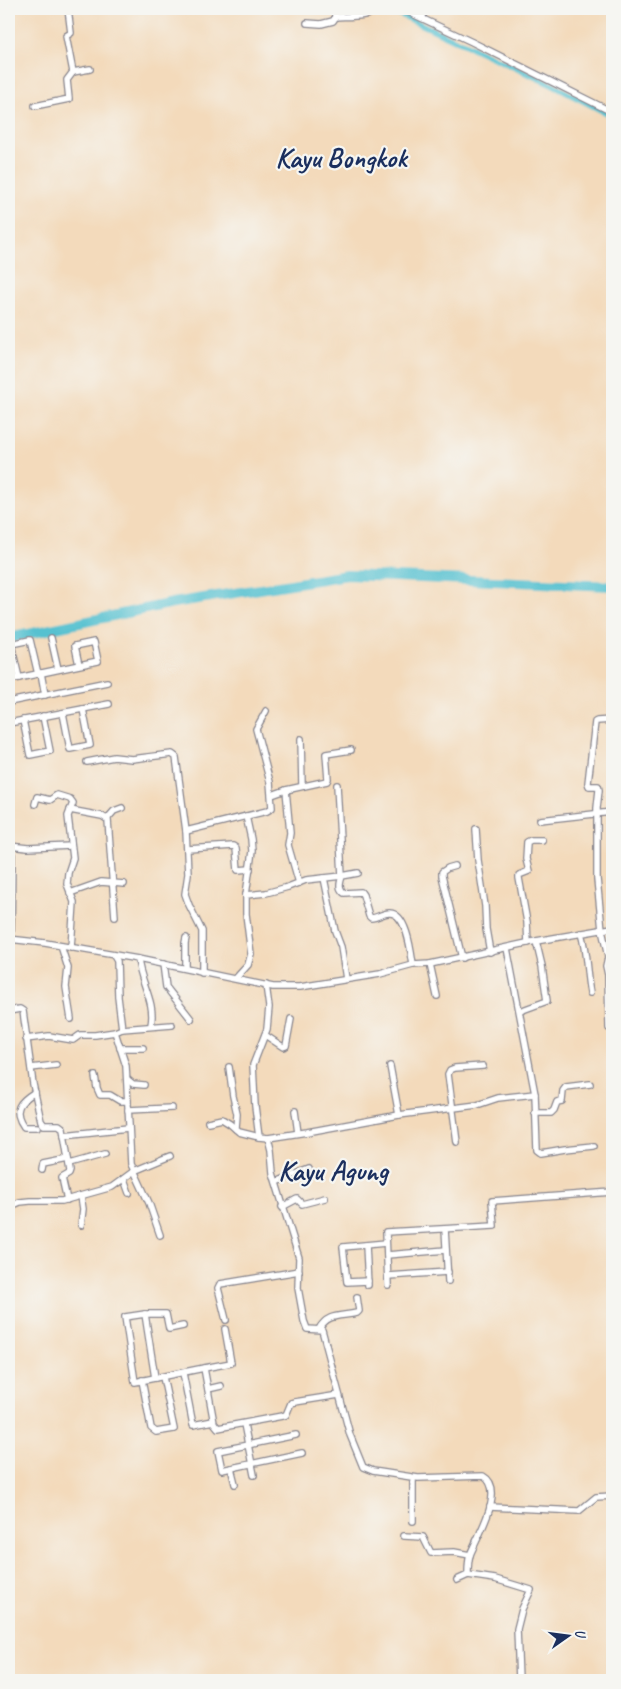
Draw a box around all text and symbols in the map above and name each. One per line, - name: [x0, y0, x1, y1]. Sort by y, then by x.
- district label: Kayu Bongkok: [276, 140, 409, 175]
- district label: Kayu Agung: [278, 1153, 390, 1188]
- north arrow: [544, 1612, 594, 1662]
- text: U: [571, 1628, 590, 1641]

